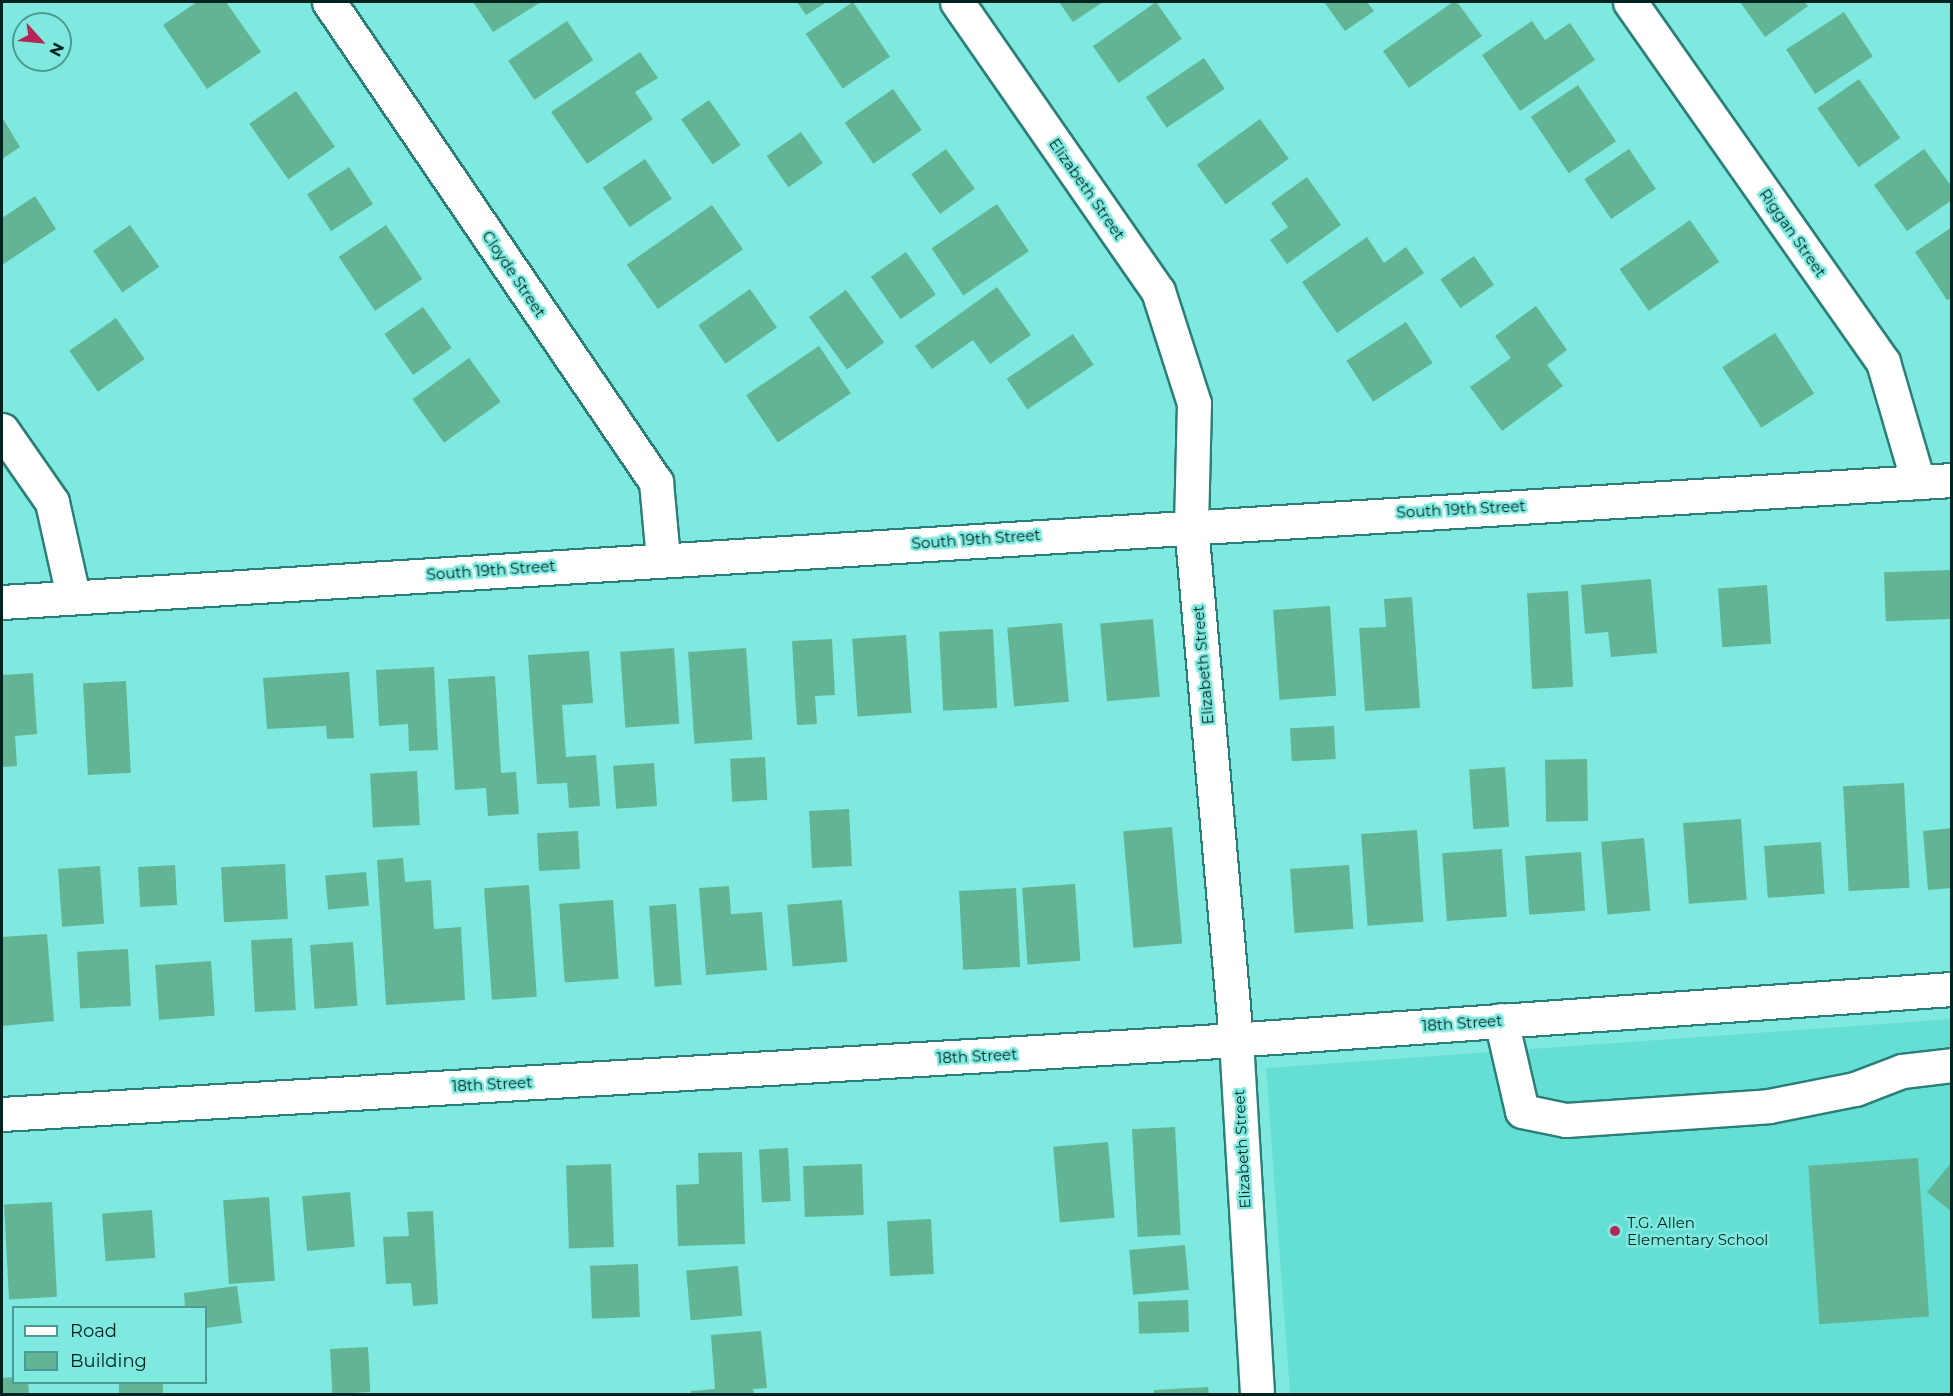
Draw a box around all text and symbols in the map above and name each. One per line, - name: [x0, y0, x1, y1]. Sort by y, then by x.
- north arrow: [12, 12, 72, 72]
- text: N: [45, 39, 68, 60]
- street label: Elizabeth Street: [1045, 135, 1129, 243]
- street label: Riggan Street: [1756, 185, 1830, 281]
- street label: Cloyde Street: [479, 227, 549, 321]
- street label: South 19th Street: [1396, 497, 1526, 521]
- street label: South 19th Street: [911, 526, 1041, 552]
- street label: South 19th Street: [426, 557, 556, 583]
- street label: Elizabeth Street: [1189, 605, 1217, 725]
- street label: 18th Street: [1421, 1011, 1503, 1035]
- street label: 18th Street: [936, 1045, 1018, 1067]
- street label: 18th Street: [451, 1073, 533, 1095]
- street label: Elizabeth Street: [1230, 1089, 1254, 1209]
- place label: T.G. Allen Elementary School: [1627, 1213, 1768, 1248]
- marker: T.G. Allen Elementary School: [1608, 1224, 1622, 1238]
- legend: [12, 1306, 207, 1384]
- text: Road: [70, 1320, 117, 1342]
- text: Building: [70, 1350, 147, 1372]

